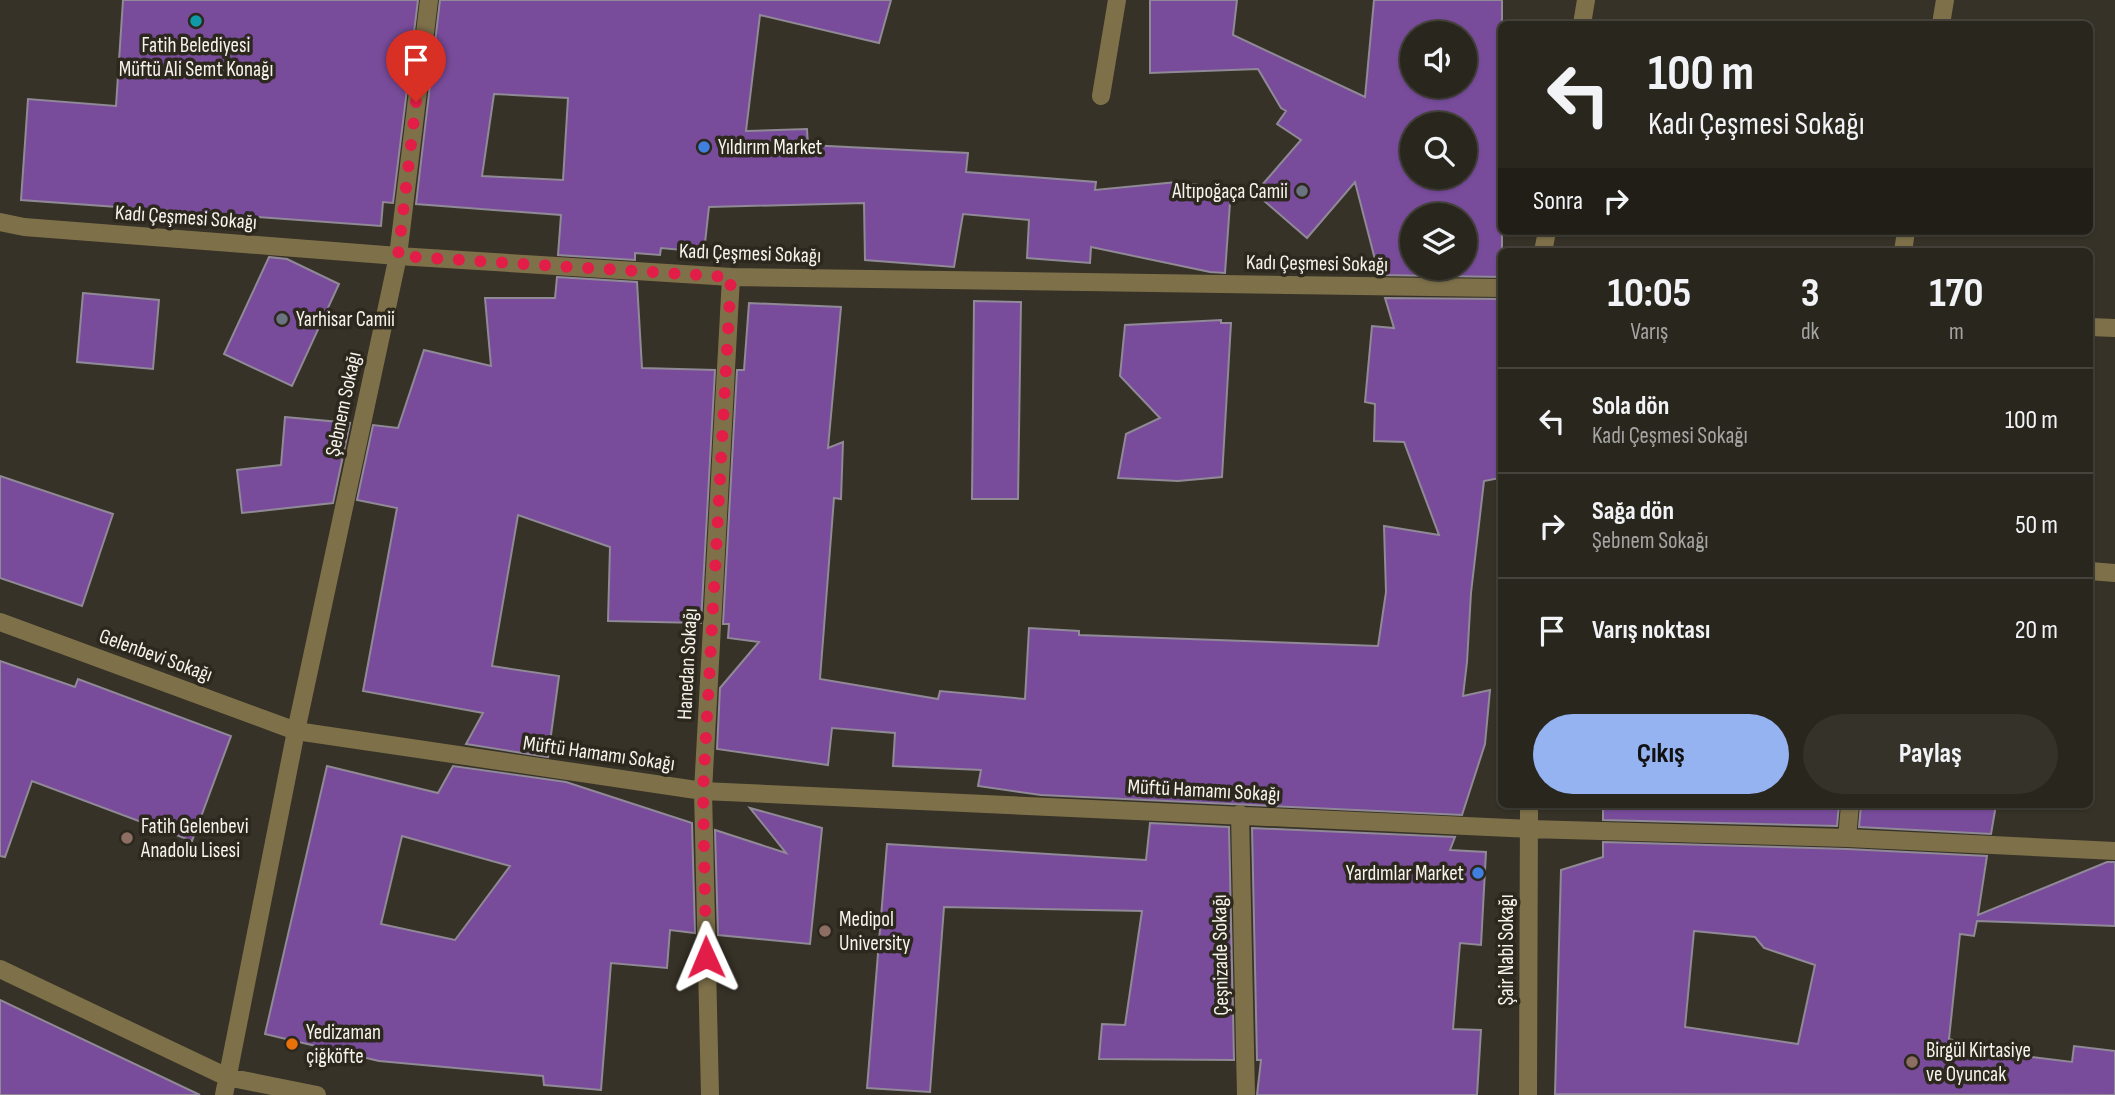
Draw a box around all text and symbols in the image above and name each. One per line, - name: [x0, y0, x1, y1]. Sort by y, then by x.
- marker: Fatih Belediyesi Müftü Ali Semt Konağı: [188, 13, 204, 29]
- map controls: [1400, 21, 1477, 280]
- button: sound: [1400, 21, 1477, 98]
- pin: [386, 30, 446, 102]
- place label: Fatih Belediyesi Müftü Ali Semt Konağı: [119, 33, 273, 82]
- icon: arrive: [397, 41, 435, 79]
- text: 100 m: [1648, 45, 1754, 104]
- icon: left: [1533, 49, 1624, 140]
- text: Kadı Çeşmesi Sokağı: [1648, 105, 1865, 144]
- button: search: [1400, 112, 1477, 189]
- place label: Yıldırım Market: [718, 135, 822, 160]
- marker: Yıldırım Market: [696, 139, 712, 155]
- place label: Altıpoğaça Camii: [1171, 179, 1288, 204]
- icon: right: [1597, 182, 1635, 220]
- marker: Altıpoğaça Camii: [1294, 183, 1310, 199]
- text: Sonra: [1533, 186, 1583, 217]
- street label: Kadı Çeşmesi Sokağı: [114, 200, 258, 235]
- button: layers: [1400, 203, 1477, 280]
- street label: Kadı Çeşmesi Sokağı: [678, 239, 822, 268]
- street label: Kadı Çeşmesi Sokağı: [1246, 250, 1388, 277]
- text: 10:05: [1608, 268, 1691, 319]
- text: 3: [1801, 268, 1820, 319]
- text: 170: [1929, 268, 1983, 319]
- place label: Yarhisar Camii: [296, 307, 395, 332]
- marker: Yarhisar Camii: [274, 311, 290, 327]
- text: Varış: [1631, 318, 1668, 346]
- text: dk: [1801, 318, 1819, 346]
- text: m: [1949, 318, 1964, 346]
- street label: Şebnem Sokağı: [320, 349, 367, 459]
- text: Sola dön: [1592, 391, 1669, 422]
- icon: left: [1533, 402, 1571, 440]
- text: 100 m: [2005, 405, 2058, 436]
- text: Kadı Çeşmesi Sokağı: [1592, 422, 1748, 450]
- text: Sağa dön: [1592, 496, 1674, 527]
- icon: right: [1533, 507, 1571, 545]
- text: 50 m: [2015, 510, 2058, 541]
- text: Şebnem Sokağı: [1592, 527, 1709, 555]
- street label: Hanedan Sokağı: [672, 608, 703, 720]
- icon: arrive: [1533, 612, 1571, 650]
- text: Varış noktası: [1592, 615, 1710, 646]
- text: 20 m: [2015, 615, 2058, 646]
- street label: Gelenbevi Sokağı: [96, 623, 216, 688]
- button: Çıkış: [1533, 714, 1789, 794]
- button: Paylaş: [1803, 714, 2058, 794]
- street label: Müftü Hamamı Sokağı: [521, 730, 676, 777]
- street label: Müftü Hamamı Sokağı: [1127, 774, 1281, 807]
- place label: Fatih Gelenbevi Anadolu Lisesi: [140, 814, 249, 863]
- marker: Fatih Gelenbevi Anadolu Lisesi: [119, 830, 135, 846]
- place label: Yardımlar Market: [1346, 861, 1464, 886]
- marker: Yardımlar Market: [1470, 865, 1486, 881]
- street label: Çeşnizade Sokağı: [1207, 894, 1234, 1016]
- street label: Şair Nabi Sokağı: [1494, 894, 1519, 1006]
- place label: Medipol University: [839, 907, 910, 956]
- position arrow: [669, 920, 743, 994]
- marker: Medipol University: [817, 923, 833, 939]
- place label: Yedizaman çiğköfte: [306, 1020, 381, 1069]
- marker: Yedizaman çiğköfte: [284, 1036, 300, 1052]
- place label: Birgül Kirtasiye ve Oyuncak: [1926, 1038, 2031, 1087]
- marker: Birgül Kirtasiye ve Oyuncak: [1904, 1054, 1920, 1070]

